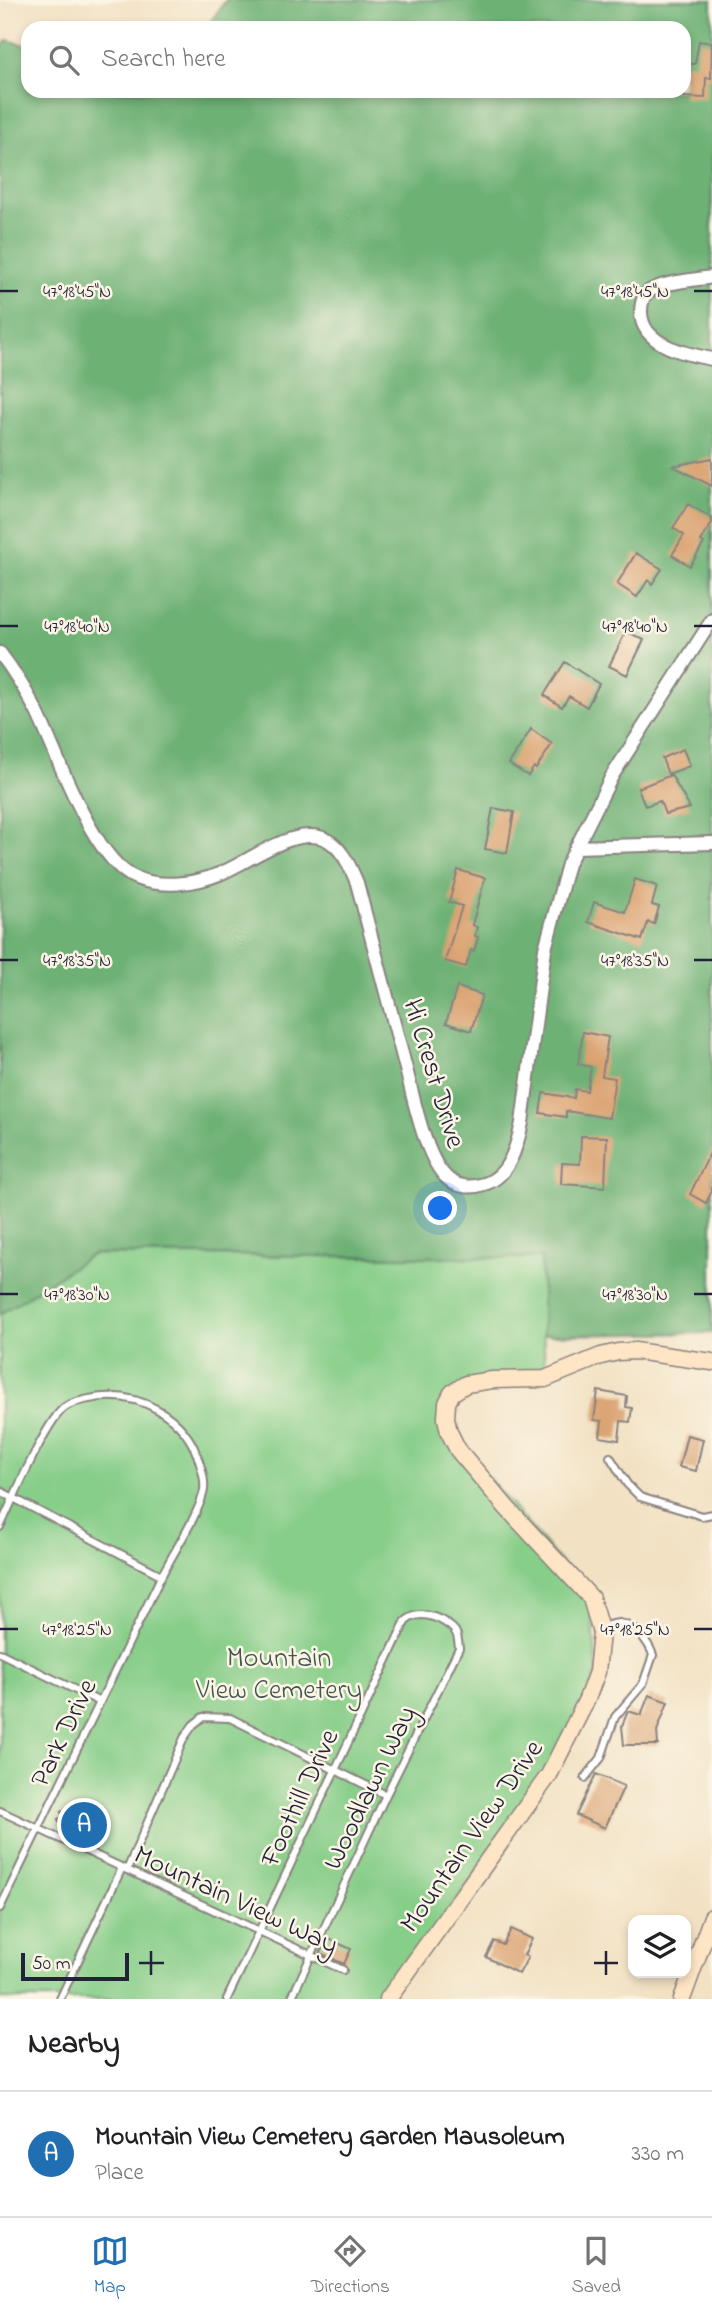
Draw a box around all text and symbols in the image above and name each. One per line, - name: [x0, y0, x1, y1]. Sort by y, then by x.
- search box: [21, 21, 691, 98]
- icon: search: [45, 41, 83, 79]
- text: Search here: [101, 41, 226, 79]
- text: 47°18'45"N: [43, 280, 111, 306]
- text: 47°18'45"N: [601, 280, 669, 306]
- text: 47°18'40"N: [44, 615, 110, 641]
- text: 47°18'40"N: [602, 615, 668, 641]
- text: 47°18'35"N: [43, 949, 111, 975]
- text: 47°18'35"N: [601, 949, 669, 975]
- street label: Hi Crest Drive: [391, 994, 475, 1154]
- your location: [423, 1191, 457, 1225]
- text: 47°18'30"N: [44, 1283, 110, 1309]
- text: 47°18'30"N: [602, 1283, 668, 1309]
- text: 47°18'25"N: [42, 1618, 112, 1644]
- text: 47°18'25"N: [600, 1618, 670, 1644]
- park label: Mountain View Cemetery: [195, 1639, 362, 1712]
- street label: Park Drive: [21, 1672, 109, 1795]
- street label: Woodlawn Way: [314, 1700, 429, 1877]
- street label: Foothill Drive: [251, 1723, 351, 1875]
- street label: Mountain View Drive: [391, 1732, 555, 1942]
- pin: A: [61, 1799, 107, 1851]
- street label: Mountain View Way: [126, 1836, 345, 1967]
- map controls: [628, 1915, 691, 1978]
- button: layers: [628, 1915, 691, 1978]
- scale bar: [21, 1950, 130, 1982]
- text: 50 m: [32, 1951, 71, 1978]
- text: Nearby: [28, 2023, 120, 2067]
- text: Mountain View Cemetery Garden Mausoleum: [95, 2119, 565, 2157]
- text: A: [44, 2138, 58, 2171]
- text: 330 m: [631, 2138, 684, 2171]
- text: Place: [95, 2157, 144, 2190]
- tab: Map: [91, 2232, 129, 2301]
- tab: Directions: [311, 2232, 390, 2301]
- tab: Saved: [572, 2232, 621, 2301]

